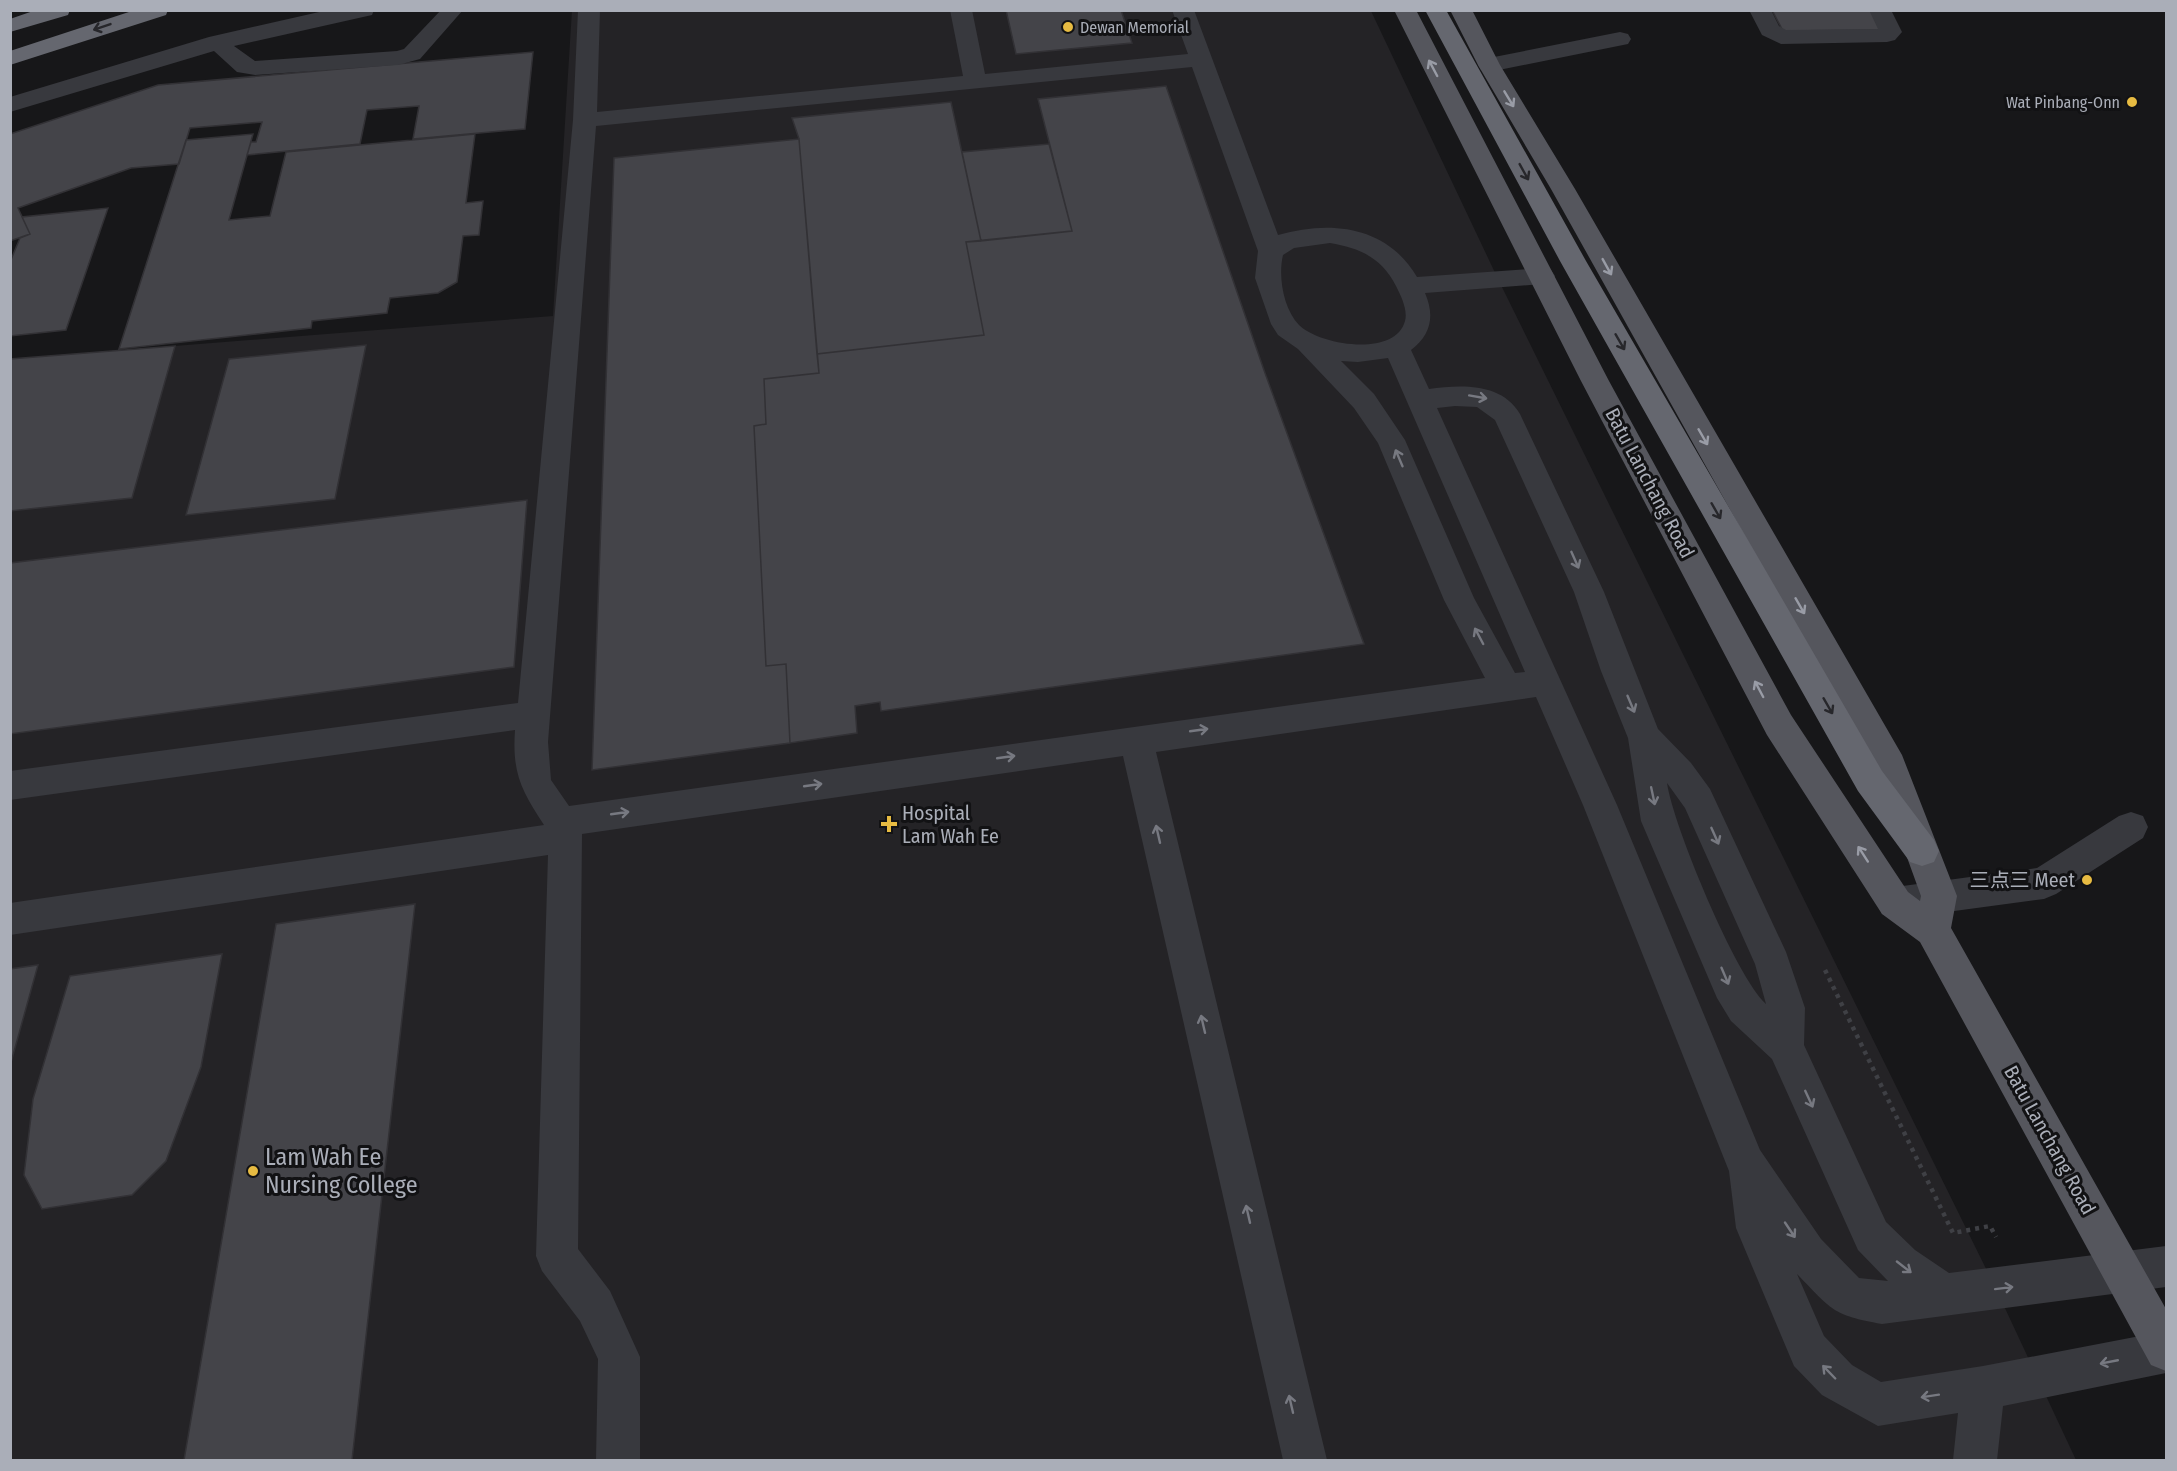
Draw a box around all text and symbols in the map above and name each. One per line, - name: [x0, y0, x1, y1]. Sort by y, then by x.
- place label: Dewan Memorial: [1080, 18, 1189, 37]
- marker: Dewan Memorial: [1061, 20, 1075, 34]
- one-way arrow: [93, 22, 112, 33]
- one-way arrow: [1427, 59, 1438, 77]
- one-way arrow: [1504, 90, 1516, 107]
- place label: Wat Pinbang-Onn: [2006, 93, 2120, 112]
- marker: Wat Pinbang-Onn: [2125, 95, 2139, 109]
- one-way arrow: [1518, 163, 1530, 180]
- one-way arrow: [1601, 258, 1613, 275]
- one-way arrow: [1614, 333, 1626, 350]
- one-way arrow: [1468, 392, 1487, 403]
- street label: Batu Lanchang Road: [1600, 404, 1700, 562]
- one-way arrow: [1697, 428, 1709, 445]
- one-way arrow: [1393, 449, 1404, 468]
- one-way arrow: [1711, 502, 1723, 519]
- one-way arrow: [1569, 550, 1581, 568]
- one-way arrow: [1795, 597, 1806, 615]
- one-way arrow: [1473, 628, 1485, 645]
- one-way arrow: [1753, 681, 1765, 698]
- one-way arrow: [1626, 695, 1637, 713]
- one-way arrow: [1822, 697, 1834, 714]
- one-way arrow: [1189, 724, 1209, 735]
- one-way arrow: [996, 752, 1016, 763]
- one-way arrow: [803, 780, 823, 791]
- one-way arrow: [1648, 785, 1659, 805]
- place label: Hospital Lam Wah Ee: [902, 801, 999, 848]
- one-way arrow: [610, 808, 630, 819]
- marker: Hospital Lam Wah Ee: [880, 815, 898, 833]
- one-way arrow: [1152, 825, 1164, 844]
- one-way arrow: [1709, 826, 1721, 844]
- one-way arrow: [1857, 845, 1870, 862]
- place label: 三点三 Meet: [1970, 868, 2075, 892]
- marker: 三点三 Meet: [2080, 873, 2094, 887]
- one-way arrow: [1720, 967, 1732, 985]
- one-way arrow: [1197, 1014, 1209, 1033]
- street label: Batu Lanchang Road: [1999, 1061, 2101, 1219]
- one-way arrow: [1804, 1090, 1816, 1108]
- place label: Lam Wah Ee Nursing College: [265, 1143, 418, 1199]
- marker: Lam Wah Ee Nursing College: [246, 1164, 260, 1178]
- one-way arrow: [1241, 1204, 1253, 1223]
- one-way arrow: [1784, 1221, 1796, 1238]
- one-way arrow: [1896, 1260, 1912, 1273]
- one-way arrow: [1993, 1282, 2013, 1293]
- one-way arrow: [2100, 1357, 2119, 1368]
- one-way arrow: [1822, 1364, 1837, 1379]
- one-way arrow: [1921, 1391, 1941, 1402]
- one-way arrow: [1285, 1394, 1297, 1413]

